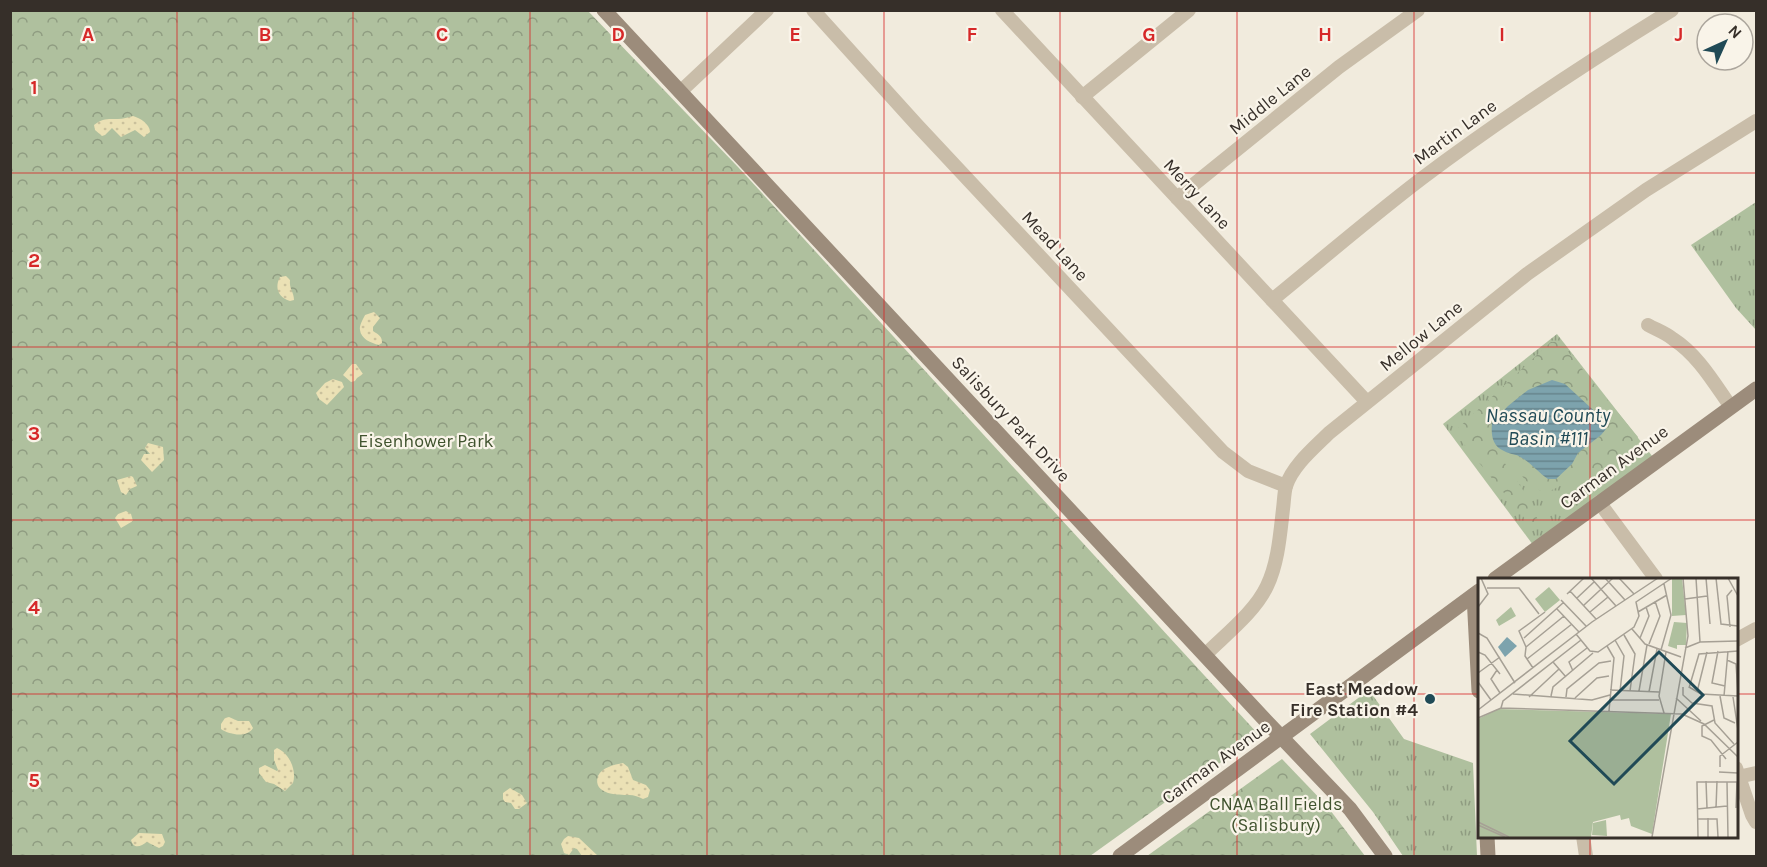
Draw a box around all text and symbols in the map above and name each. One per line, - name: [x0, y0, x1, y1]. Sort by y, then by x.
- north arrow: [1695, 12, 1755, 72]
- text: N: [1724, 21, 1746, 43]
- text: A: [82, 23, 95, 46]
- text: B: [259, 23, 271, 46]
- text: C: [436, 23, 448, 46]
- text: D: [611, 23, 625, 46]
- text: E: [789, 23, 801, 46]
- text: F: [967, 23, 978, 46]
- text: G: [1142, 23, 1156, 46]
- text: H: [1318, 23, 1332, 46]
- text: I: [1499, 23, 1505, 46]
- text: J: [1675, 23, 1683, 46]
- street label: Middle Lane: [1225, 60, 1315, 140]
- text: 1: [30, 76, 38, 99]
- street label: Martin Lane: [1409, 94, 1501, 170]
- street label: Merry Lane: [1159, 154, 1235, 234]
- street label: Mead Lane: [1017, 206, 1093, 286]
- text: 2: [28, 249, 40, 272]
- street label: Mellow Lane: [1375, 296, 1467, 376]
- street label: Salisbury Park Drive: [947, 351, 1075, 487]
- water label: Nassau County Basin #111: [1486, 404, 1612, 450]
- street label: Carman Avenue: [1556, 420, 1672, 514]
- text: 3: [28, 422, 40, 445]
- park label: Eisenhower Park: [358, 430, 494, 452]
- inset map: [1478, 578, 1737, 837]
- text: 4: [28, 596, 40, 619]
- place label: East Meadow Fire Station #4: [1290, 678, 1418, 721]
- marker: East Meadow Fire Station #4: [1423, 692, 1437, 706]
- street label: Carman Avenue: [1158, 715, 1274, 809]
- text: 5: [28, 769, 40, 792]
- park label: CNAA Ball Fields (Salisbury): [1210, 793, 1342, 836]

